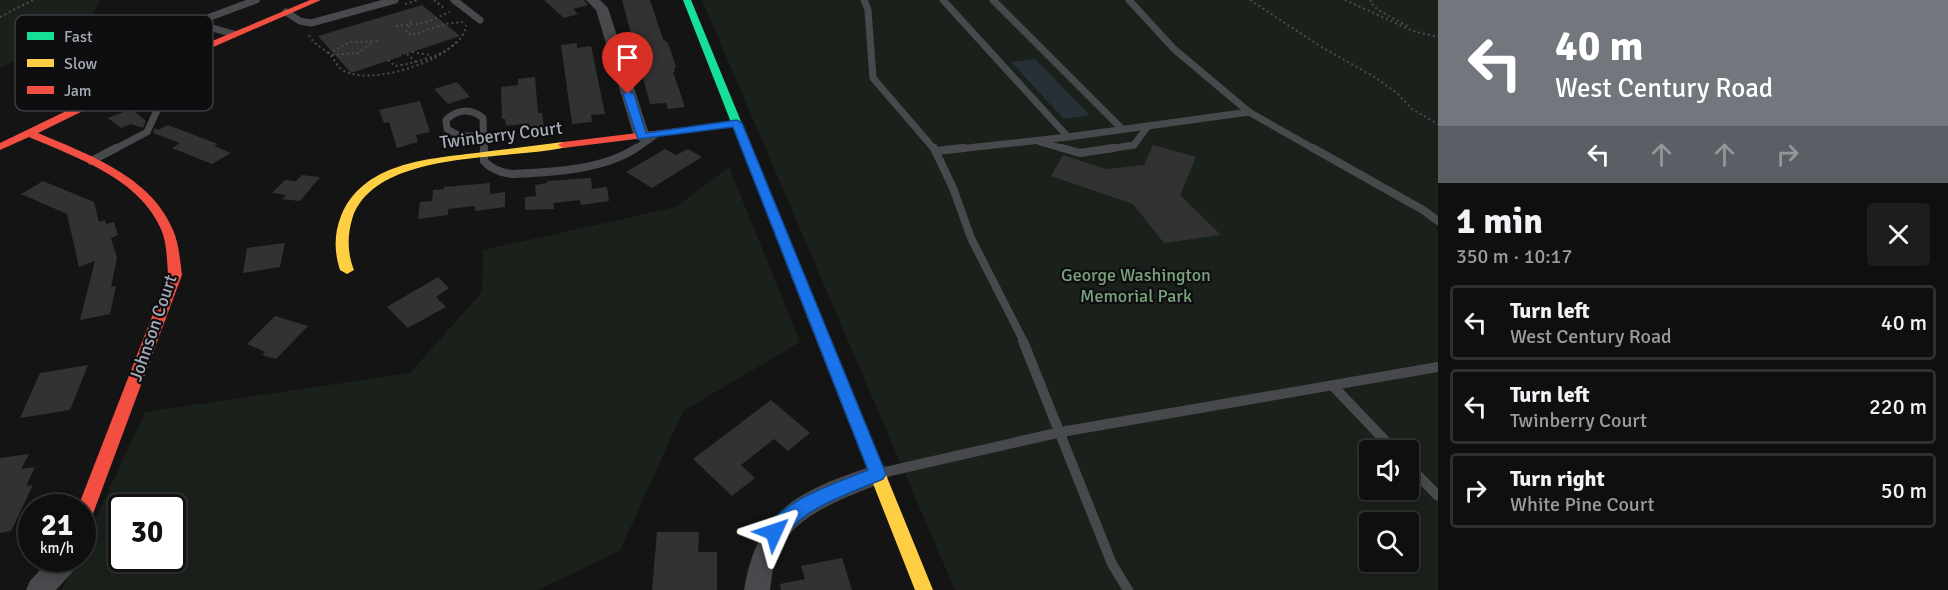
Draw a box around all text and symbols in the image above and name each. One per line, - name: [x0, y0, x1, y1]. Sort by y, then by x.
- legend: [15, 15, 213, 111]
- text: 40 m: [1555, 21, 1644, 72]
- icon: left: [1456, 24, 1534, 102]
- text: Fast: [64, 27, 93, 47]
- pin: [602, 32, 653, 94]
- icon: arrive: [611, 41, 644, 74]
- text: Slow: [64, 54, 98, 74]
- text: West Century Road: [1555, 72, 1773, 105]
- text: Jam: [64, 81, 92, 101]
- street label: Twinberry Court: [438, 117, 564, 153]
- icon: left: [1582, 138, 1615, 171]
- icon: ahead: [1645, 138, 1678, 171]
- icon: ahead: [1708, 138, 1741, 171]
- icon: right: [1771, 138, 1804, 171]
- text: 1 min: [1456, 199, 1543, 244]
- button: close: [1867, 203, 1930, 266]
- text: 350 m · 10:17: [1456, 244, 1572, 269]
- park label: George Washington Memorial Park: [1061, 264, 1211, 307]
- street label: Johnson Court: [124, 272, 182, 384]
- text: Turn left: [1510, 297, 1590, 324]
- icon: left: [1459, 306, 1492, 339]
- text: 40 m: [1881, 309, 1927, 336]
- text: West Century Road: [1510, 324, 1672, 349]
- text: Turn left: [1510, 381, 1590, 408]
- icon: left: [1459, 390, 1492, 423]
- text: 220 m: [1869, 393, 1927, 420]
- text: Twinberry Court: [1510, 408, 1647, 433]
- map controls: [1359, 440, 1419, 572]
- button: sound: [1359, 440, 1419, 500]
- text: Turn right: [1510, 465, 1605, 492]
- icon: right: [1459, 474, 1492, 507]
- text: 50 m: [1881, 477, 1927, 504]
- text: White Pine Court: [1510, 492, 1655, 517]
- speed limit sign: 30: [108, 494, 186, 572]
- position arrow: [742, 500, 806, 564]
- text: 21: [41, 507, 73, 544]
- button: search: [1359, 512, 1419, 572]
- text: km/h: [40, 539, 74, 557]

